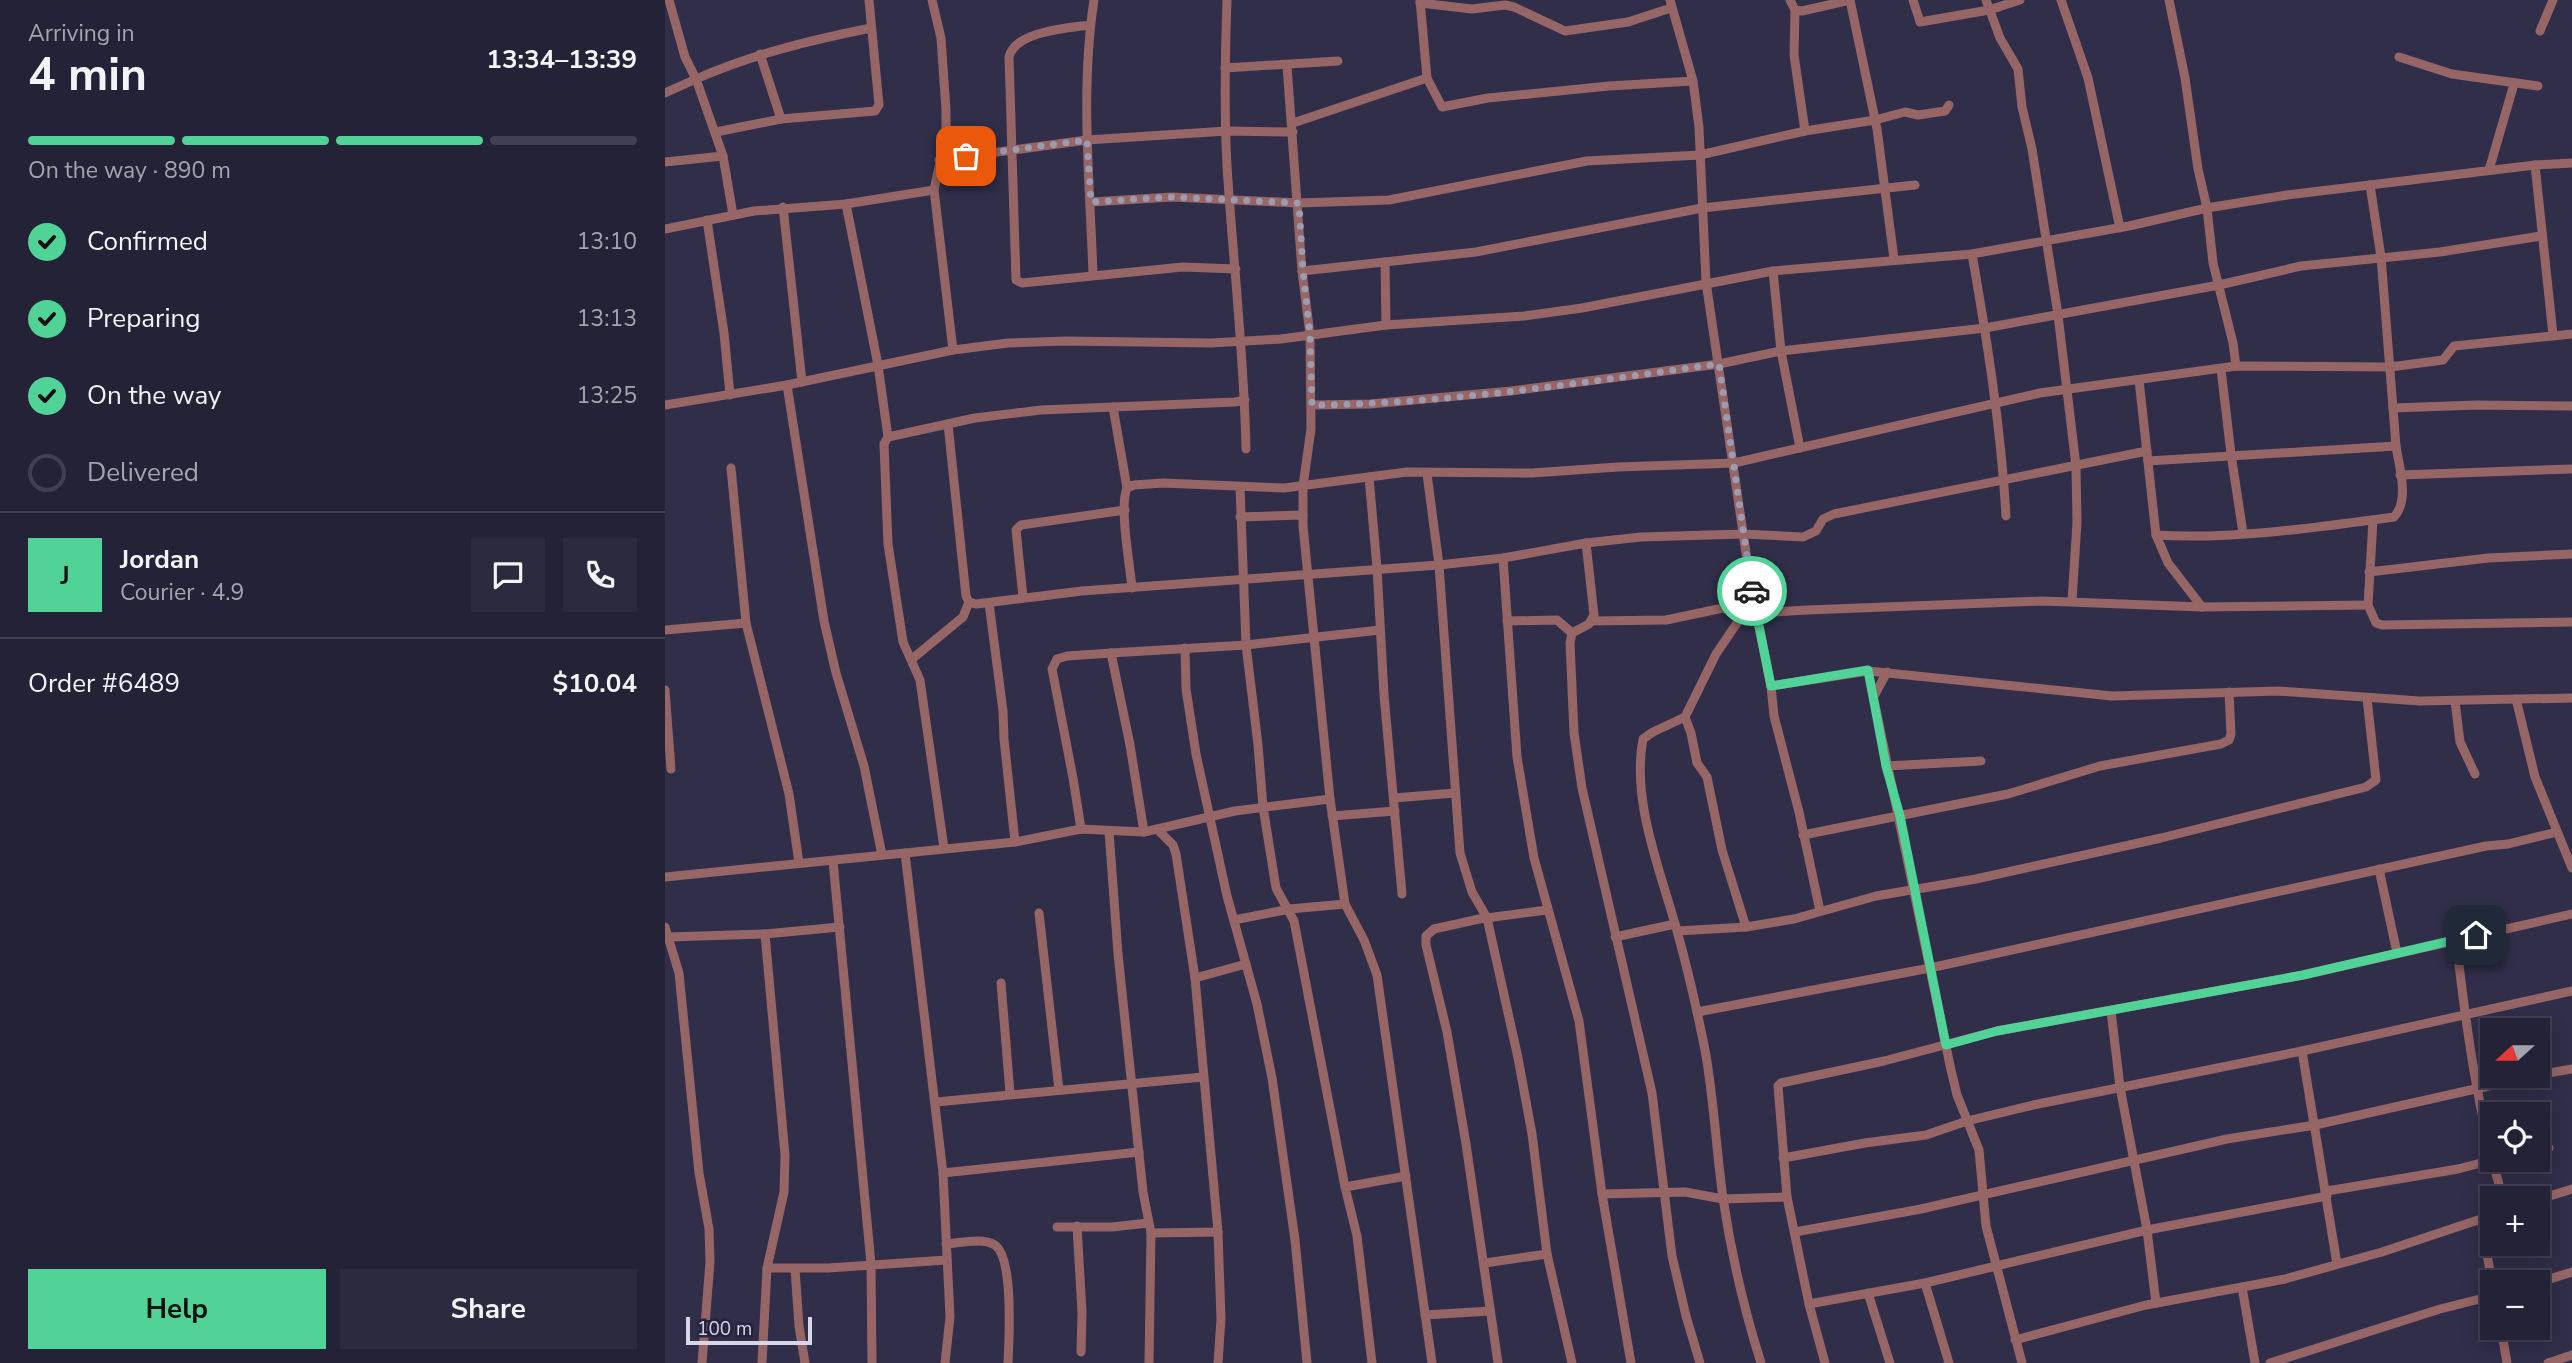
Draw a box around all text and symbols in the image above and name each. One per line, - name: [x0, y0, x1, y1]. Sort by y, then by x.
- text: Arriving in: [28, 18, 135, 49]
- text: 13:34–13:39: [486, 42, 637, 77]
- text: 4 min: [28, 43, 147, 106]
- pin: [936, 126, 996, 186]
- icon: bag: [947, 137, 985, 175]
- text: On the way · 890 m: [28, 155, 231, 186]
- icon: check: [28, 223, 66, 261]
- text: Confirmed: [87, 224, 208, 259]
- text: 13:10: [577, 226, 637, 257]
- icon: check: [28, 300, 66, 338]
- text: Preparing: [87, 301, 200, 336]
- text: 13:13: [577, 303, 637, 334]
- icon: check: [28, 377, 66, 415]
- text: On the way: [87, 378, 221, 413]
- text: 13:25: [577, 380, 637, 411]
- text: Delivered: [87, 455, 199, 490]
- button: chat: [471, 538, 545, 612]
- button: phone: [563, 538, 637, 612]
- text: Jordan: [120, 542, 199, 577]
- courier: [1717, 556, 1787, 626]
- text: J: [60, 558, 70, 593]
- icon: car: [1733, 572, 1771, 610]
- text: Courier · 4.9: [120, 577, 244, 608]
- text: Order #6489: [28, 666, 180, 701]
- text: $10.04: [553, 666, 637, 701]
- pin: [2446, 905, 2506, 965]
- icon: home: [2457, 916, 2495, 954]
- north arrow: [2480, 1018, 2550, 1088]
- map controls: [2480, 1018, 2550, 1340]
- button: locate: [2480, 1102, 2550, 1172]
- button: +: [2480, 1186, 2550, 1256]
- button: Help: [28, 1269, 326, 1349]
- button: Share: [340, 1269, 637, 1349]
- button: −: [2480, 1270, 2550, 1340]
- scale bar: [686, 1314, 812, 1346]
- text: 100 m: [697, 1316, 752, 1342]

